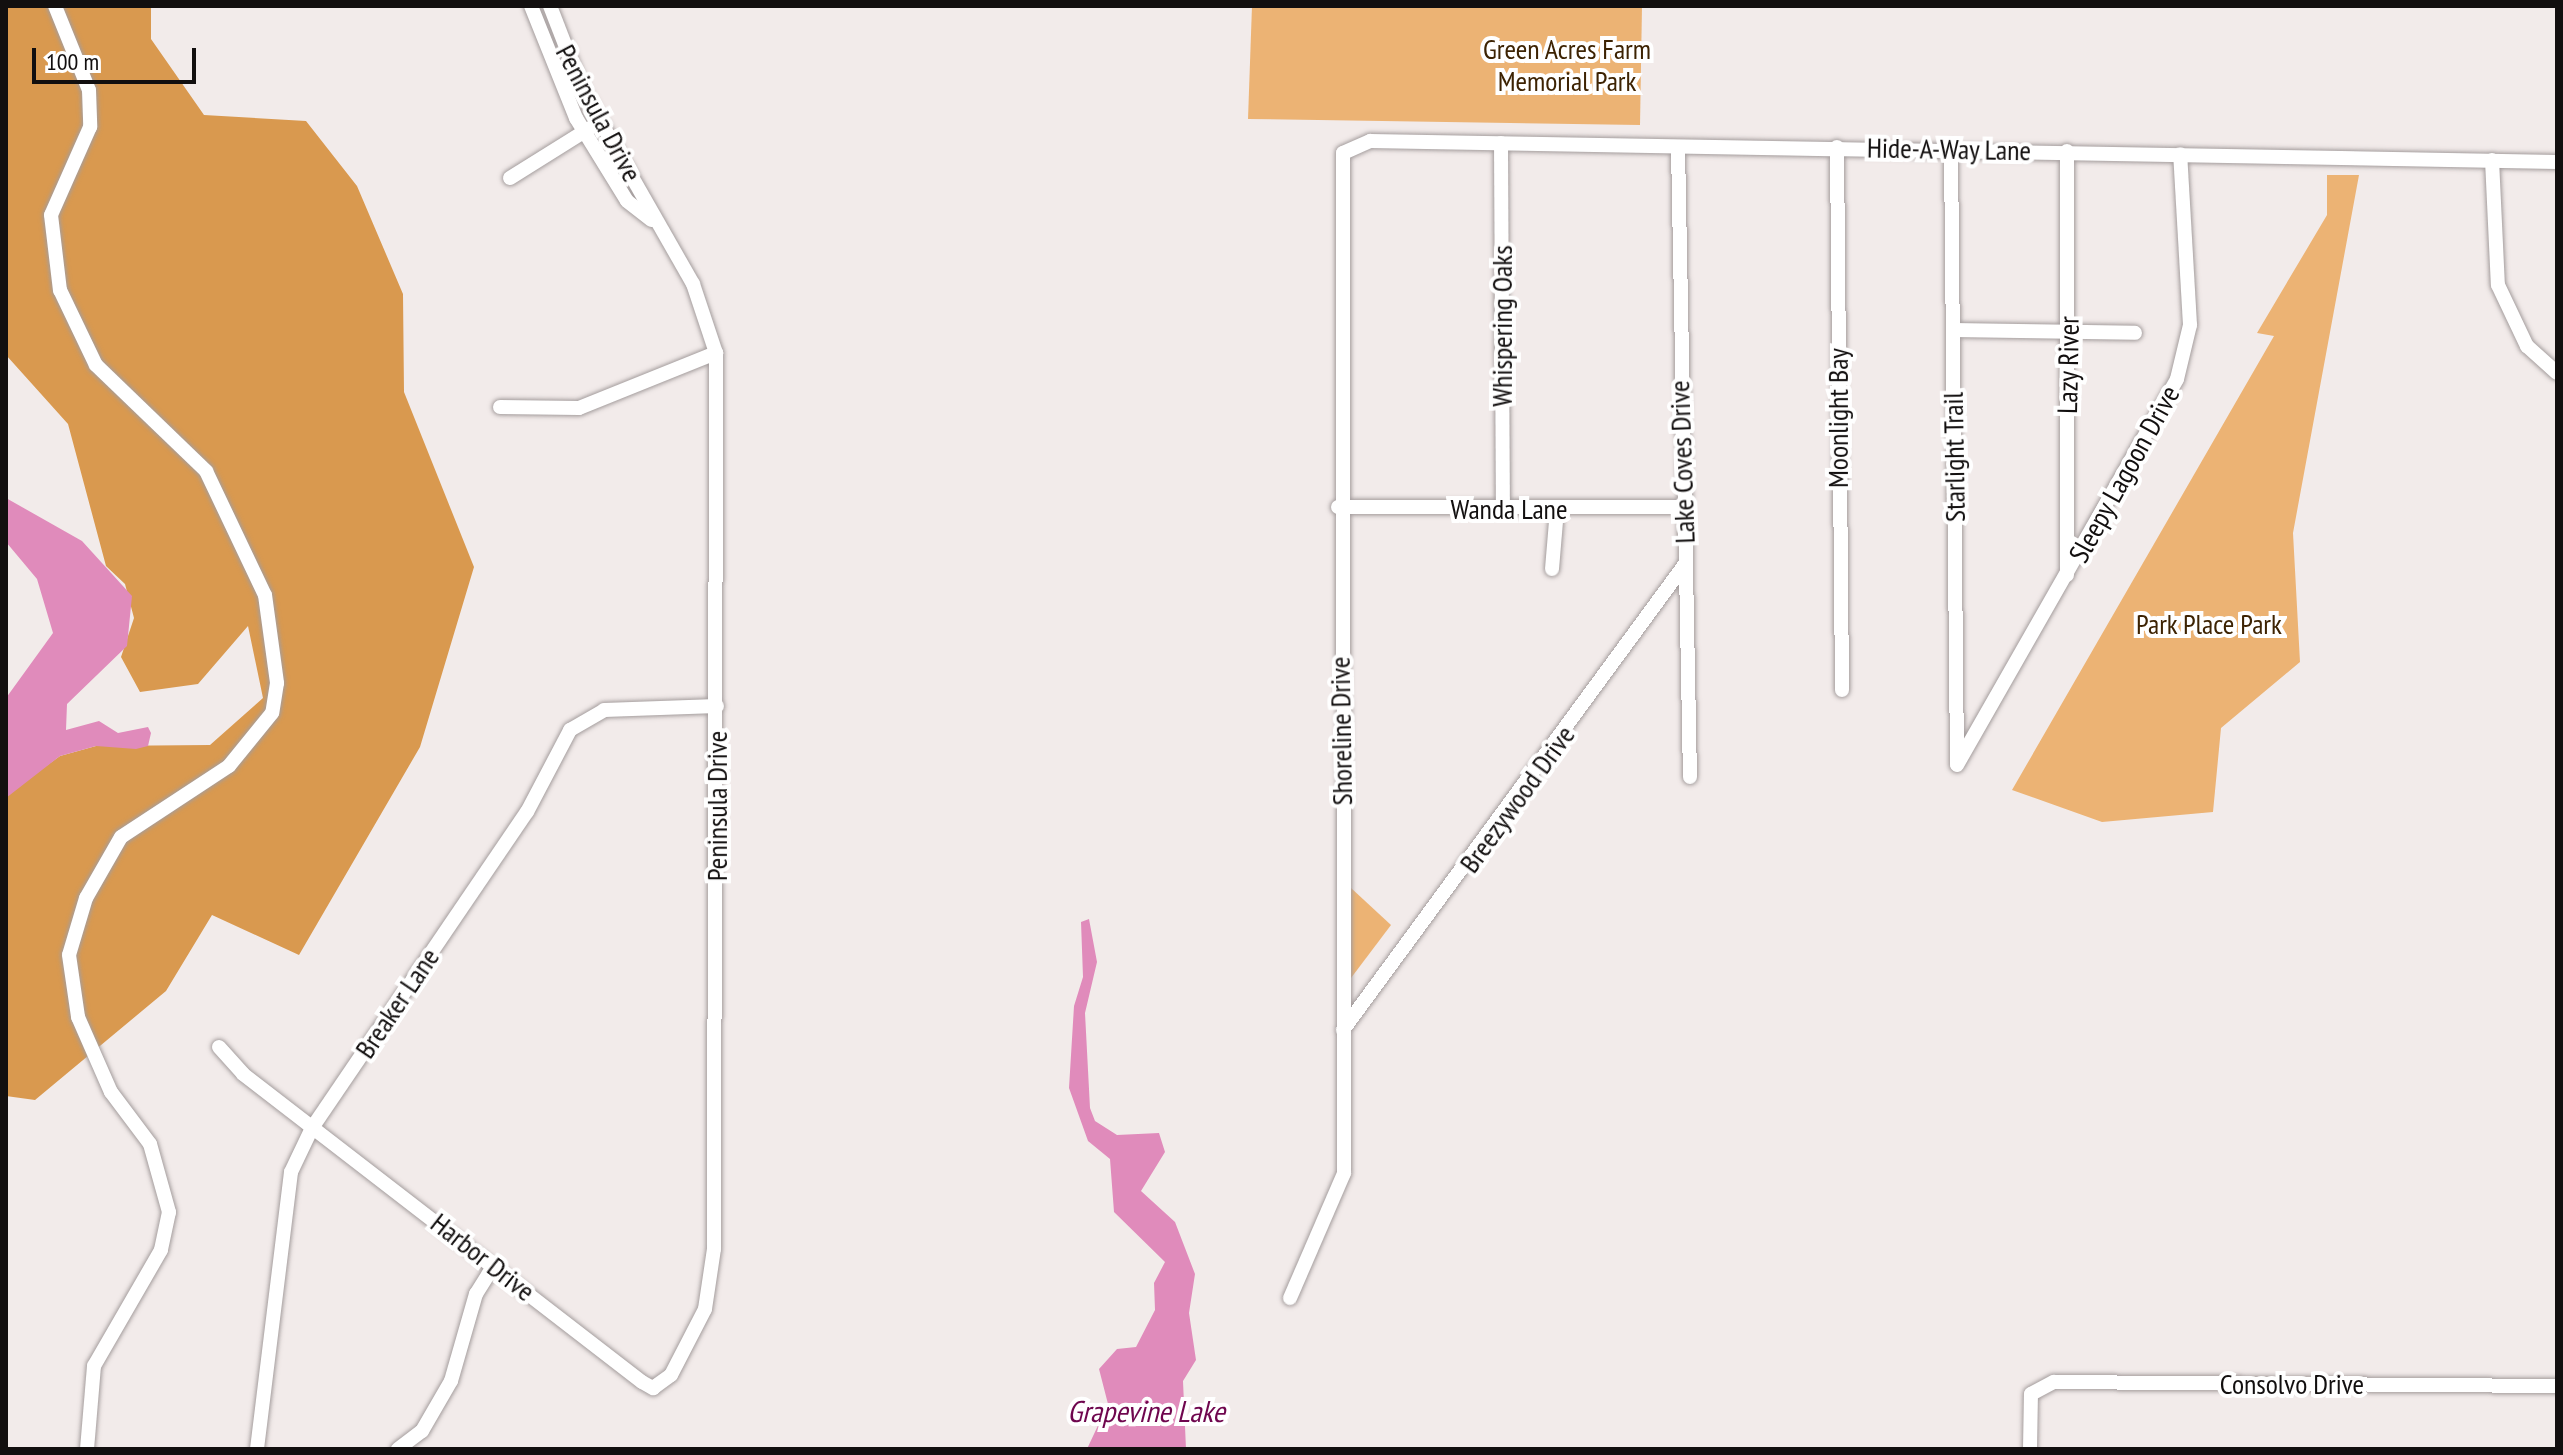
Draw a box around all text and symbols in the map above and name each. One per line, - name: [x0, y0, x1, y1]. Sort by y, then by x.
- scale bar: [36, 32, 200, 82]
- park label: Green Acres Farm Memorial Park: [1483, 32, 1651, 98]
- street label: Peninsula Drive: [549, 39, 649, 187]
- text: 100 m: [46, 46, 99, 77]
- street label: Hide-A-Way Lane: [1866, 131, 2032, 167]
- street label: Whispering Oaks: [1485, 245, 1519, 407]
- street label: Lazy River: [2050, 316, 2086, 414]
- street label: Moonlight Bay: [1821, 348, 1855, 488]
- street label: Sleepy Lagoon Drive: [2061, 379, 2187, 569]
- street label: Lake Coves Drive: [1662, 380, 1702, 544]
- street label: Starlight Trail: [1936, 391, 1972, 523]
- street label: Wanda Lane: [1451, 492, 1567, 526]
- park label: Park Place Park: [2136, 607, 2282, 641]
- street label: Shoreline Drive: [1323, 656, 1359, 806]
- street label: Breezywood Drive: [1452, 719, 1582, 879]
- street label: Peninsula Drive: [700, 731, 734, 881]
- street label: Breaker Lane: [348, 942, 446, 1064]
- street label: Harbor Drive: [424, 1206, 542, 1308]
- street label: Consolvo Drive: [2220, 1367, 2364, 1401]
- water label: Grapevine Lake: [1067, 1393, 1225, 1429]

